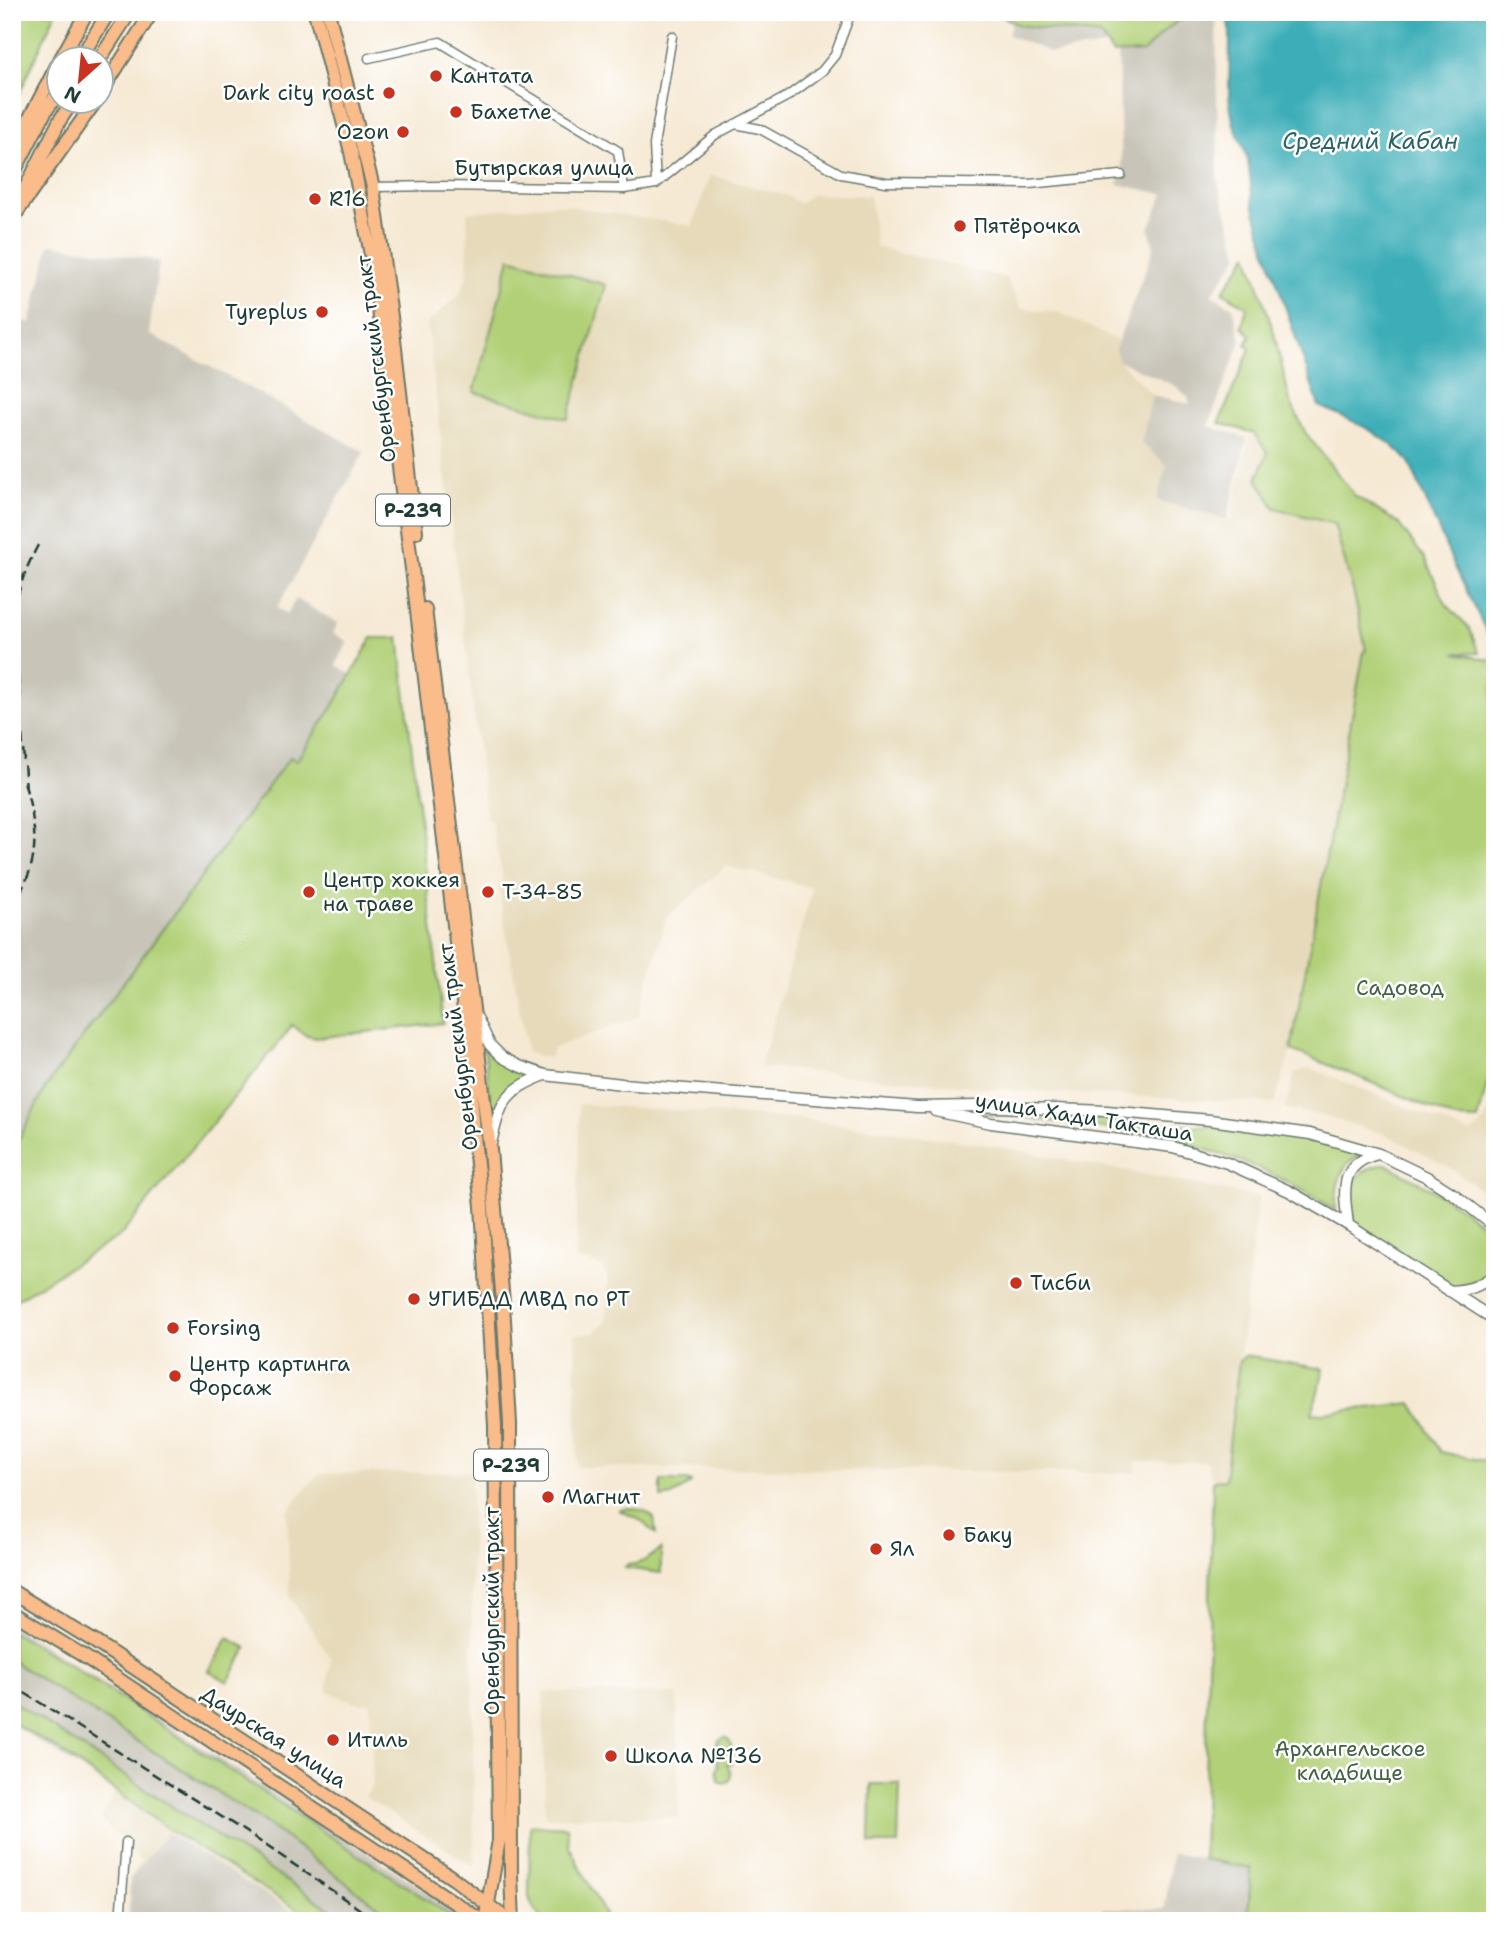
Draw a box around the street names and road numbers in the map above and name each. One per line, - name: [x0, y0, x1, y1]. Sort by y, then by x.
- street label: Бутырская улица: [454, 154, 634, 182]
- street label: Оренбургский тракт: [349, 253, 403, 464]
- road number: Р-239: [376, 495, 450, 526]
- street label: Оренбургский тракт: [431, 941, 485, 1152]
- street label: улица Хади Такташа: [973, 1086, 1195, 1148]
- road number: Р-239: [474, 1450, 548, 1480]
- street label: Оренбургский тракт: [478, 1506, 506, 1715]
- street label: Даурская улица: [196, 1679, 352, 1795]

